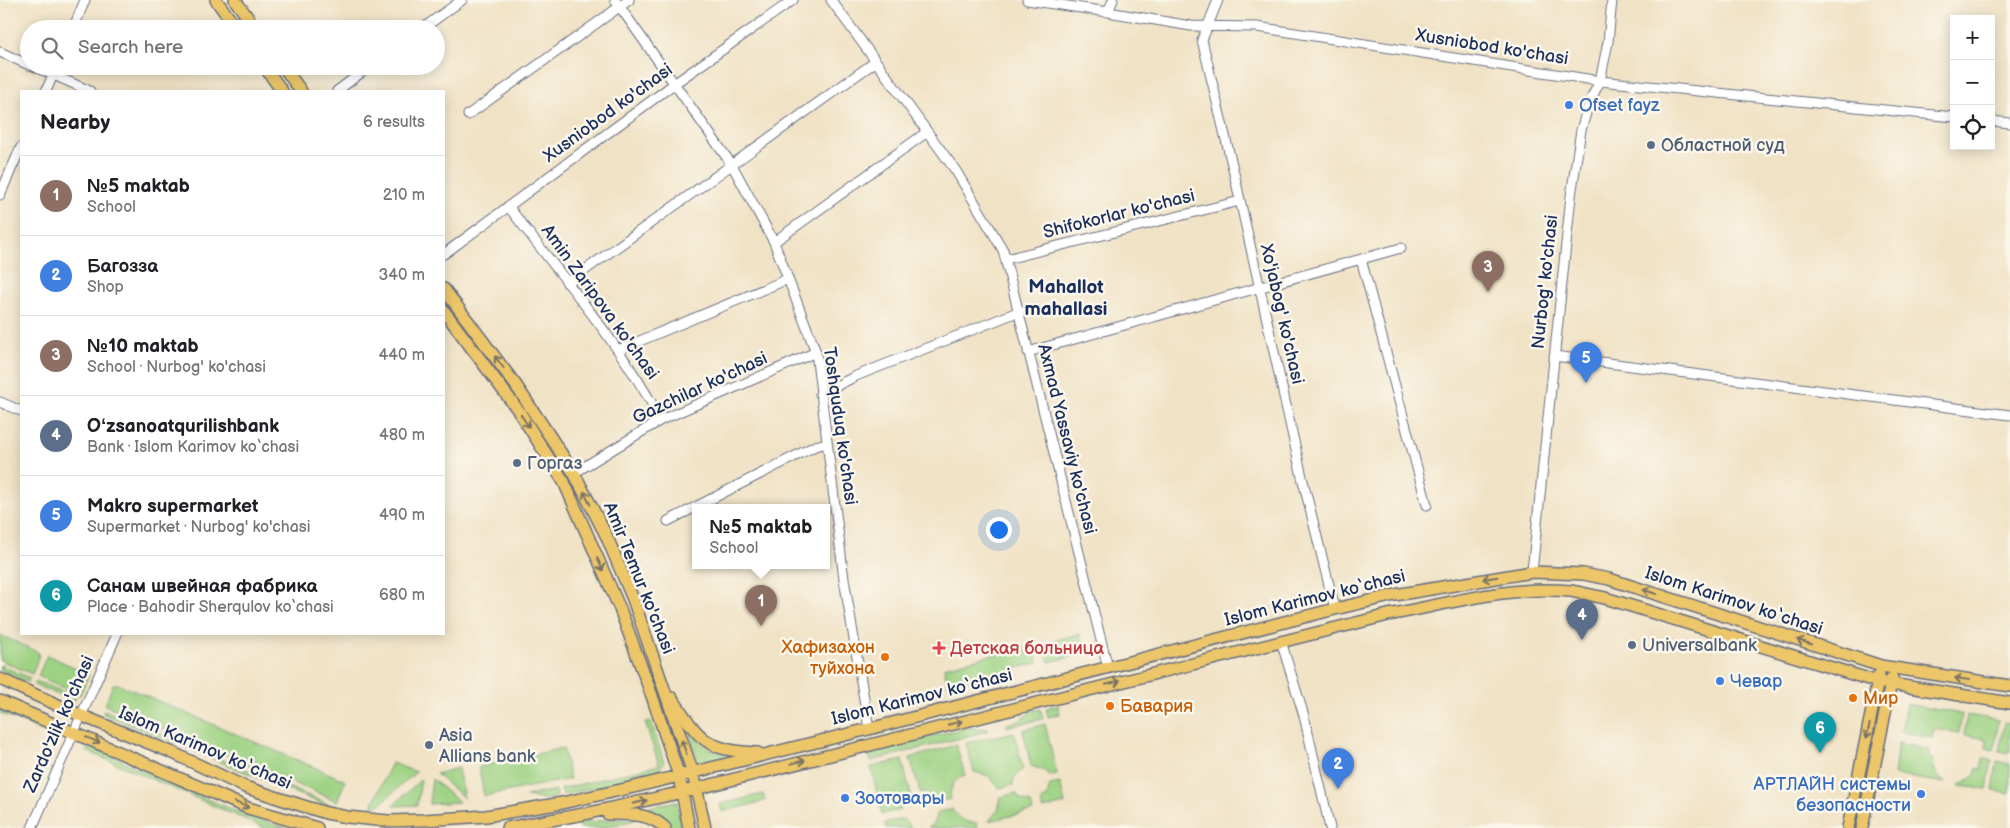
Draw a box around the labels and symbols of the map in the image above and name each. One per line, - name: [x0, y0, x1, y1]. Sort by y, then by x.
- street label: Xusniobod ko'chasi: [1413, 24, 1570, 69]
- street label: Xusniobod ko'chasi: [539, 59, 677, 167]
- place label: Ofset fayz: [1579, 95, 1660, 116]
- marker: Ofset fayz: [1563, 99, 1575, 111]
- place label: Областной суд: [1661, 135, 1785, 156]
- marker: Областной суд: [1645, 139, 1657, 151]
- street label: Shifokorlar ko'chasi: [1041, 185, 1197, 243]
- street label: Nurbog' ko'chasi: [1528, 214, 1562, 350]
- street label: Amin Zaripova ko'chasi: [537, 221, 663, 383]
- street label: Xo'jabog' ko'chasi: [1255, 241, 1308, 386]
- pin: 3: [1472, 251, 1504, 292]
- district label: Mahallot mahallasi: [1025, 276, 1107, 321]
- street label: Axmad Yassaviy ko'chasi: [1033, 342, 1101, 536]
- pin: 5: [1570, 342, 1602, 383]
- street label: Toshquduq ko'chasi: [819, 346, 861, 506]
- street label: Gazchilar ko'chasi: [629, 348, 771, 428]
- one-way arrow: [493, 356, 504, 369]
- one-way arrow: [520, 413, 530, 427]
- place label: Горгаз: [527, 453, 583, 474]
- marker: Горгаз: [511, 457, 523, 469]
- one-way arrow: [582, 491, 591, 506]
- street label: Amir Temur ko'chasi: [599, 499, 679, 657]
- your location: [986, 517, 1012, 543]
- one-way arrow: [596, 556, 606, 571]
- street label: Islom Karimov ko‘chasi: [1643, 562, 1825, 640]
- street label: Islom Karimov ko‘chasi: [1222, 565, 1408, 631]
- one-way arrow: [1482, 574, 1498, 584]
- pin: 1: [745, 585, 777, 626]
- one-way arrow: [1642, 586, 1658, 596]
- pin: 4: [1566, 599, 1598, 640]
- place label: Universalbank: [1642, 635, 1757, 656]
- place label: Хафизахон туйхона: [782, 637, 875, 679]
- one-way arrow: [1797, 637, 1812, 646]
- place label: Детская больница: [950, 638, 1104, 659]
- marker: Universalbank: [1626, 639, 1638, 651]
- marker: Детская больница: [932, 641, 946, 655]
- marker: Хафизахон туйхона: [879, 651, 891, 663]
- street label: Zardo'zlik ko'chasi: [19, 652, 99, 796]
- street label: Islom Karimov ko‘chasi: [829, 664, 1015, 730]
- place label: Чевар: [1730, 671, 1782, 692]
- one-way arrow: [1954, 674, 1970, 684]
- marker: Чевар: [1714, 675, 1726, 687]
- one-way arrow: [1105, 678, 1121, 688]
- place label: Мир: [1863, 688, 1898, 709]
- marker: Мир: [1847, 692, 1859, 704]
- place label: Бавария: [1120, 696, 1193, 717]
- marker: Бавария: [1104, 700, 1116, 712]
- street label: Islom Karimov ko‘chasi: [115, 702, 295, 794]
- pin: 6: [1804, 712, 1836, 753]
- one-way arrow: [947, 718, 963, 727]
- one-way arrow: [1862, 723, 1872, 739]
- place label: Asia Allians bank: [439, 725, 536, 767]
- one-way arrow: [85, 736, 100, 746]
- marker: Asia Allians bank: [423, 739, 435, 751]
- one-way arrow: [679, 739, 689, 755]
- pin: 2: [1322, 748, 1354, 789]
- one-way arrow: [789, 757, 805, 767]
- place label: АРТЛАЙН системы безопасности: [1752, 774, 1911, 816]
- place label: Зоотовары: [855, 788, 945, 809]
- marker: АРТЛАЙН системы безопасности: [1915, 788, 1927, 800]
- marker: Зоотовары: [839, 792, 851, 804]
- one-way arrow: [632, 797, 648, 806]
- one-way arrow: [234, 801, 249, 810]

